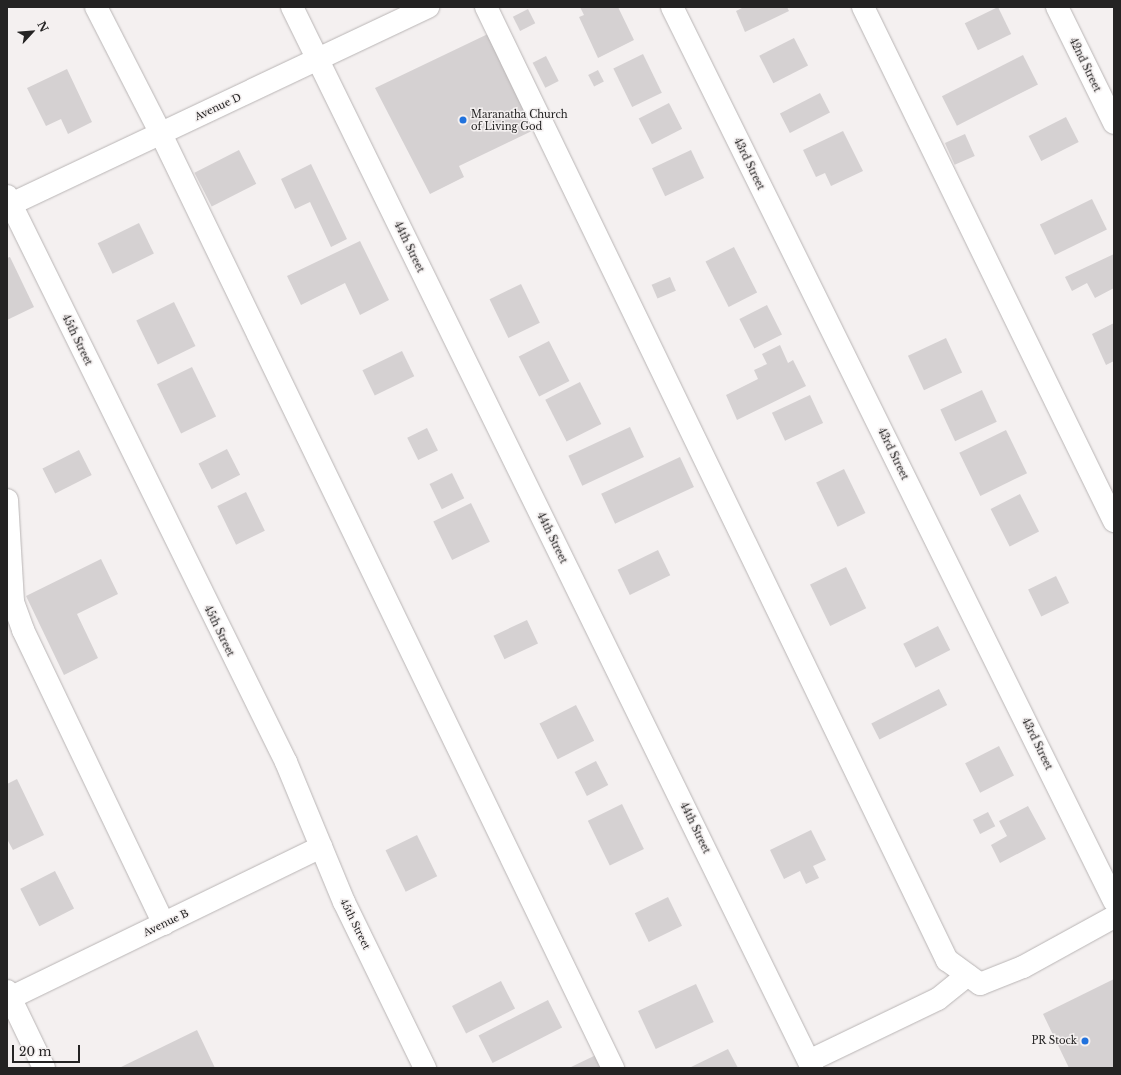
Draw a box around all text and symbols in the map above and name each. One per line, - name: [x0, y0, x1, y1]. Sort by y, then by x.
- north arrow: [12, 12, 52, 52]
- text: N: [34, 19, 51, 34]
- street label: 42nd Street: [1067, 36, 1103, 94]
- street label: Avenue D: [193, 91, 243, 123]
- place label: Maranatha Church of Living God: [471, 108, 568, 132]
- marker: Maranatha Church of Living God: [458, 115, 468, 125]
- street label: 43rd Street: [731, 136, 767, 192]
- street label: 44th Street: [391, 220, 427, 274]
- street label: 45th Street: [60, 313, 94, 367]
- street label: 43rd Street: [875, 426, 911, 482]
- street label: 44th Street: [534, 511, 570, 565]
- street label: 45th Street: [202, 604, 236, 658]
- street label: 43rd Street: [1019, 716, 1055, 772]
- street label: 44th Street: [677, 801, 713, 855]
- street label: 45th Street: [338, 897, 372, 951]
- street label: Avenue B: [142, 907, 190, 939]
- place label: PR Stock: [1031, 1035, 1077, 1047]
- marker: PR Stock: [1080, 1036, 1090, 1046]
- scale bar: [14, 1037, 82, 1063]
- text: 20 m: [19, 1044, 51, 1059]

